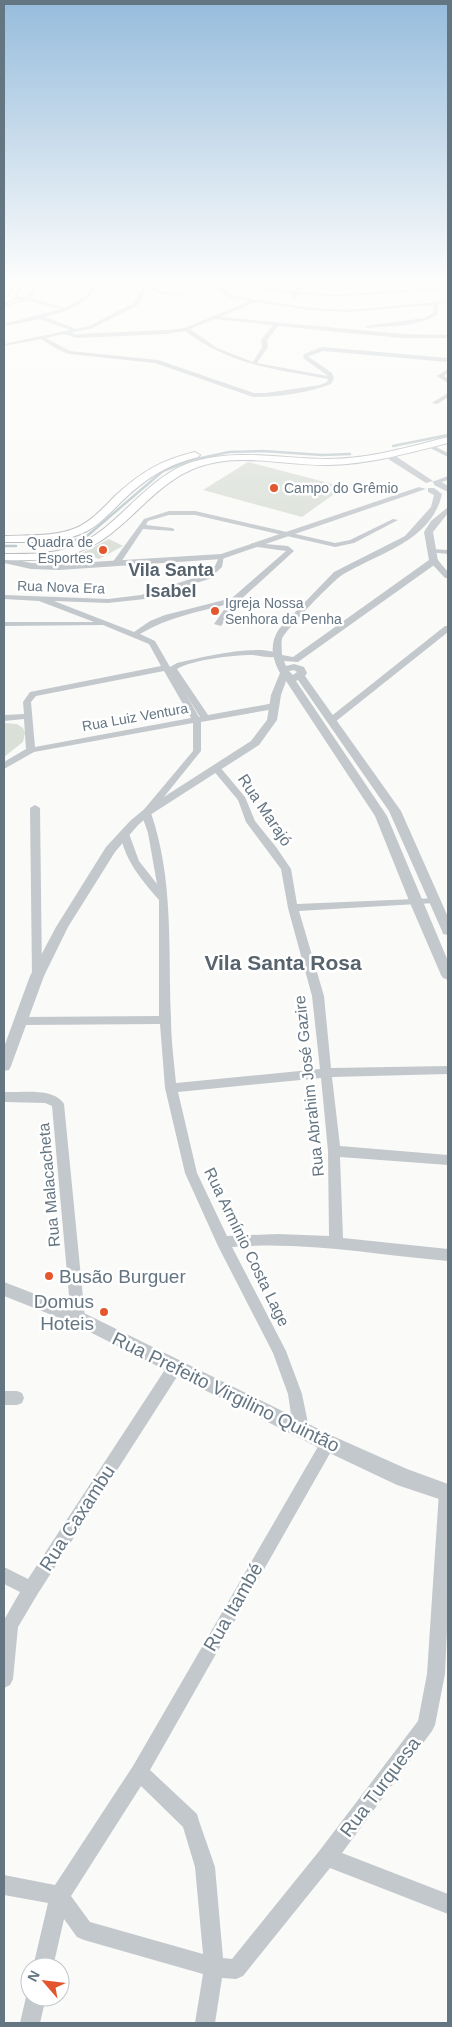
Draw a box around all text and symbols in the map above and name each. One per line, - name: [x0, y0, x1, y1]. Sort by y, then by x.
- place label: Campo do Grêmio: [284, 480, 399, 496]
- marker: Campo do Grêmio: [268, 482, 280, 494]
- place label: Quadra de Esportes: [27, 534, 93, 566]
- marker: Quadra de Esportes: [97, 544, 109, 556]
- district label: Vila Santa Isabel: [128, 560, 215, 601]
- street label: Rua Nova Era: [17, 577, 105, 597]
- place label: Igreja Nossa Senhora da Penha: [225, 595, 342, 627]
- marker: Igreja Nossa Senhora da Penha: [209, 605, 221, 617]
- street label: Rua Luiz Ventura: [81, 700, 189, 734]
- street label: Rua Marajó: [235, 771, 295, 849]
- district label: Vila Santa Rosa: [204, 951, 362, 974]
- street label: Rua Abrahim José Gazire: [291, 994, 327, 1178]
- street label: Rua Malacacheta: [35, 1122, 63, 1248]
- street label: Rua Armínio Costa Lage: [201, 1165, 293, 1329]
- place label: Busão Burguer: [59, 1266, 186, 1287]
- marker: Busão Burguer: [43, 1270, 55, 1282]
- place label: Domus Hoteis: [34, 1291, 94, 1334]
- marker: Domus Hoteis: [98, 1306, 110, 1318]
- street label: Rua Prefeito Virgilino Quintão: [109, 1328, 343, 1456]
- street label: Rua Caxambu: [35, 1461, 119, 1575]
- street label: Rua Itambé: [199, 1559, 267, 1655]
- street label: Rua Turquesa: [336, 1733, 425, 1841]
- north arrow: [20, 1957, 70, 2007]
- text: N: [24, 1968, 43, 1984]

